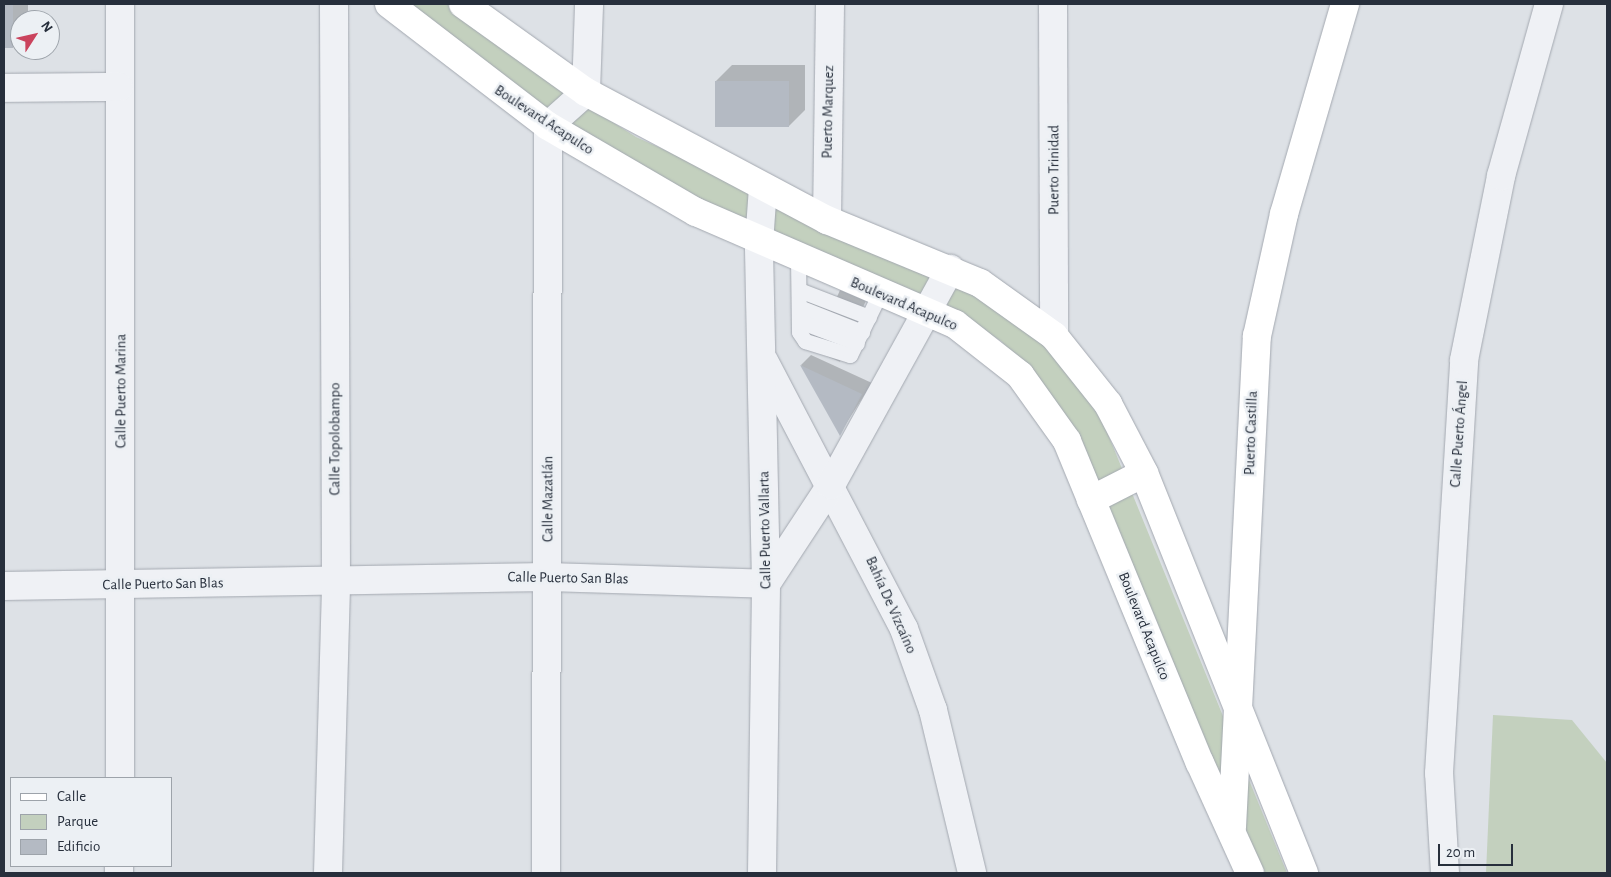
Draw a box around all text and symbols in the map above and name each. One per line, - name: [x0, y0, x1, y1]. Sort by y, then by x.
- north arrow: [10, 10, 60, 60]
- text: N: [38, 19, 55, 35]
- street label: Puerto Marquez: [818, 65, 838, 159]
- street label: Boulevard Acapulco: [491, 81, 597, 159]
- street label: Puerto Trinidad: [1045, 125, 1063, 215]
- street label: Boulevard Acapulco: [848, 273, 960, 335]
- street label: Calle Puerto Marina: [112, 334, 130, 448]
- street label: Calle Puerto Ángel: [1446, 380, 1472, 488]
- street label: Calle Topolobampo: [326, 383, 344, 495]
- street label: Puerto Castilla: [1241, 390, 1261, 476]
- street label: Calle Mazatlán: [539, 456, 557, 542]
- street label: Calle Puerto Vallarta: [755, 471, 775, 589]
- street label: Bahía De Vizcaíno: [862, 554, 920, 656]
- street label: Calle Puerto San Blas: [507, 568, 629, 588]
- street label: Boulevard Acapulco: [1114, 570, 1174, 682]
- street label: Calle Puerto San Blas: [102, 574, 224, 594]
- legend: [10, 777, 172, 867]
- text: Calle: [57, 789, 86, 804]
- text: Parque: [57, 814, 98, 829]
- scale bar: [1441, 834, 1516, 866]
- text: Edificio: [57, 839, 100, 854]
- text: 20 m: [1446, 845, 1475, 860]

